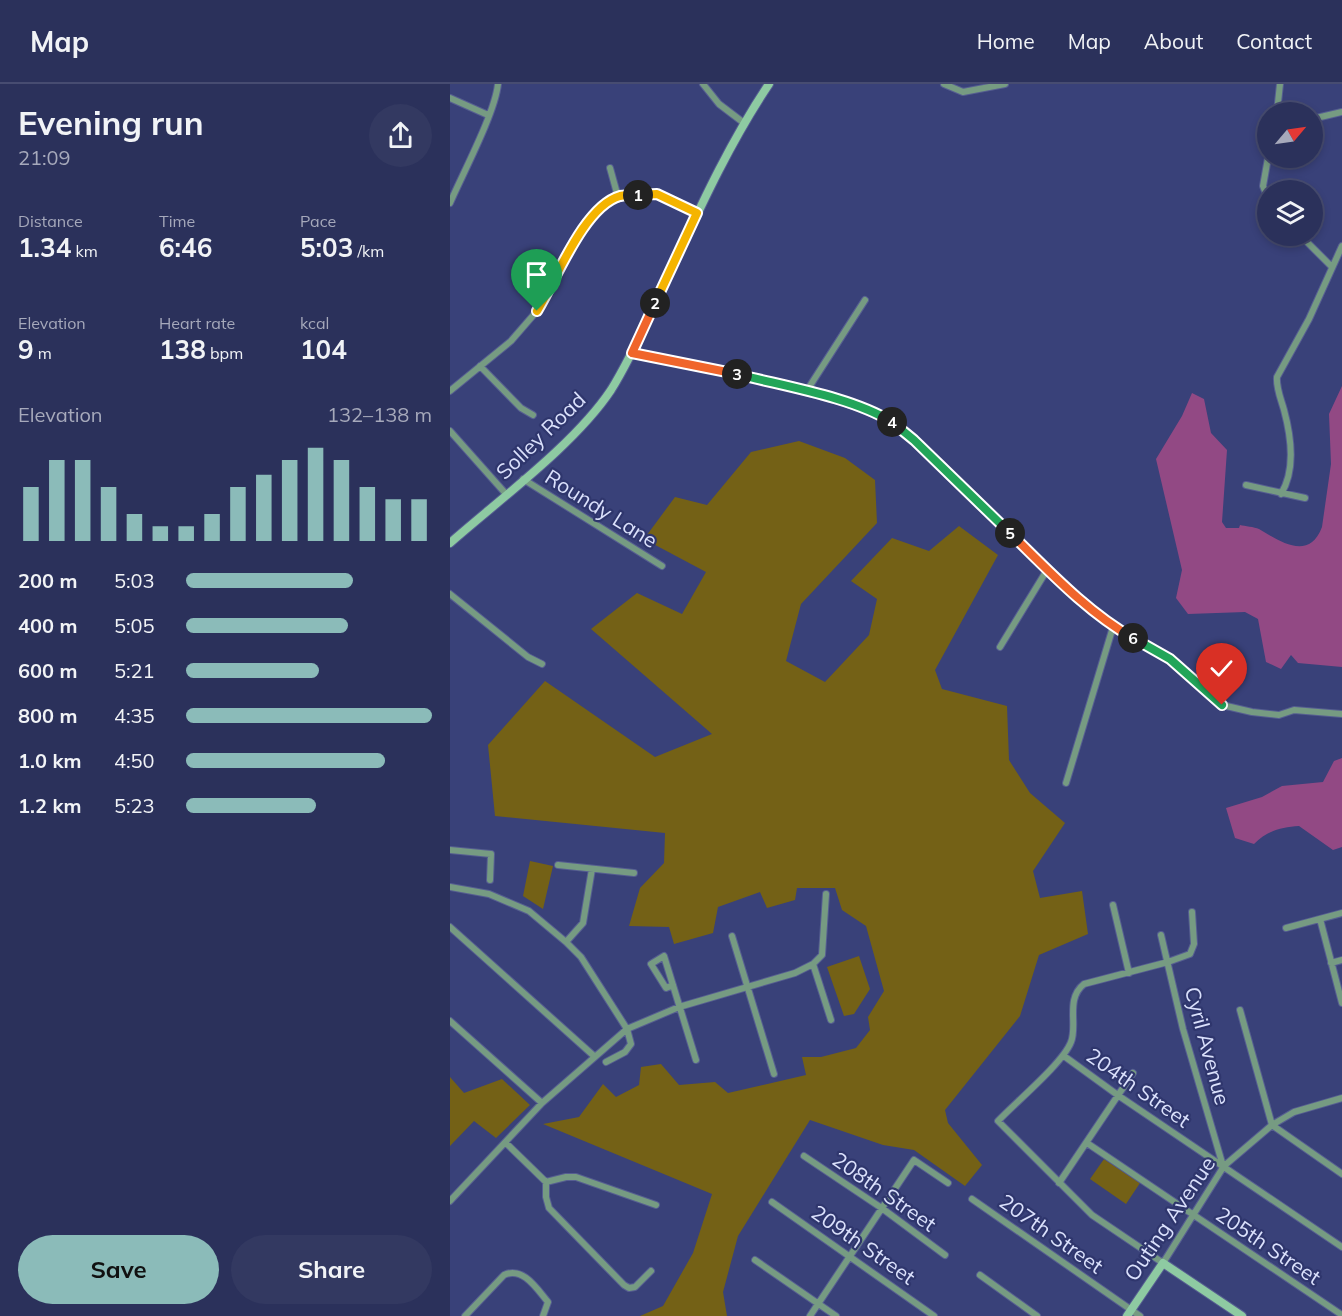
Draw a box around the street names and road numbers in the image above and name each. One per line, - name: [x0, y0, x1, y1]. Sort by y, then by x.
- street label: Solley Road: [490, 386, 591, 484]
- street label: Roundy Lane: [540, 463, 663, 553]
- street label: Cyril Avenue: [1180, 984, 1236, 1108]
- street label: 204th Street: [1082, 1042, 1196, 1133]
- street label: 208th Street: [828, 1146, 942, 1237]
- street label: Outing Avenue: [1118, 1151, 1220, 1286]
- street label: 207th Street: [995, 1188, 1109, 1279]
- street label: 209th Street: [807, 1199, 921, 1290]
- street label: 205th Street: [1211, 1201, 1326, 1290]

